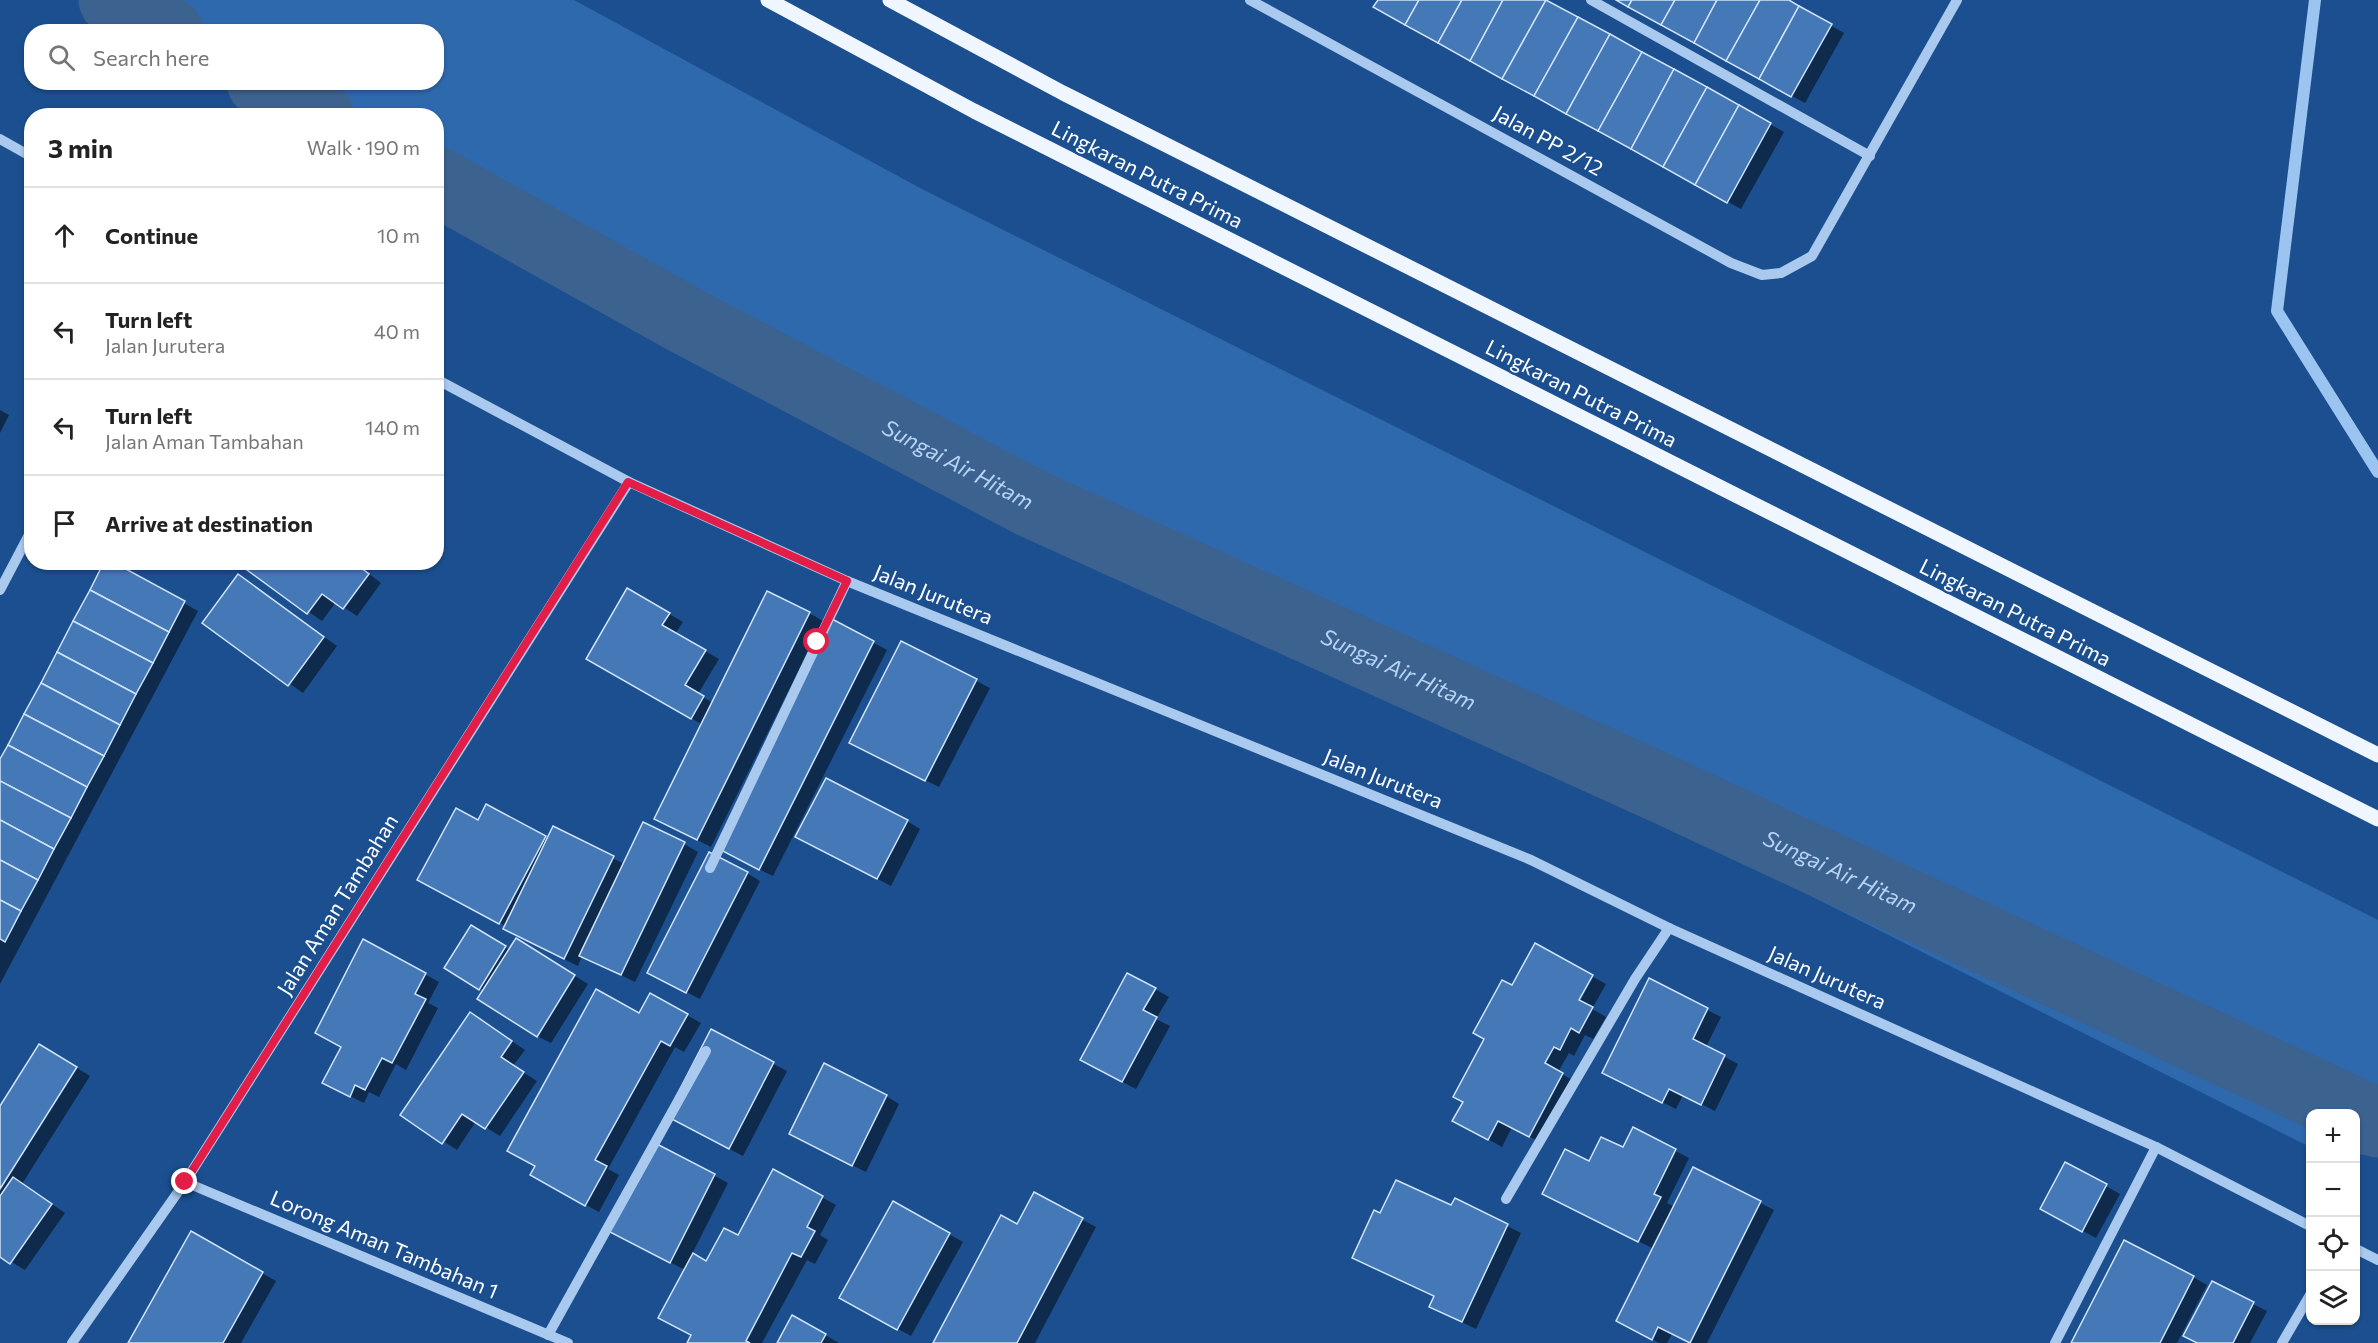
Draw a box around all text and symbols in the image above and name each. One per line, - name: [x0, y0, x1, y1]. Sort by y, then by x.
- search box: [24, 24, 444, 90]
- icon: search: [45, 41, 78, 74]
- text: Search here: [93, 44, 209, 71]
- street label: Jalan PP 2/12: [1490, 99, 1608, 180]
- street label: Lingkaran Putra Prima: [1048, 115, 1248, 233]
- text: 3 min: [48, 132, 113, 163]
- text: Walk · 190 m: [307, 135, 420, 159]
- icon: ahead: [48, 219, 81, 252]
- text: Continue: [105, 222, 198, 249]
- text: 10 m: [377, 223, 420, 247]
- text: Turn left: [105, 306, 192, 333]
- icon: left: [48, 315, 81, 348]
- text: 40 m: [374, 319, 420, 343]
- text: Jalan Jurutera: [105, 333, 225, 357]
- street label: Lingkaran Putra Prima: [1482, 334, 1682, 452]
- text: Turn left: [105, 402, 192, 429]
- icon: left: [48, 411, 81, 444]
- water label: Sungai Air Hitam: [878, 413, 1038, 515]
- text: 140 m: [365, 415, 420, 439]
- text: Jalan Aman Tambahan: [105, 429, 304, 453]
- icon: arrive: [48, 507, 81, 540]
- text: Arrive at destination: [105, 510, 313, 537]
- street label: Lingkaran Putra Prima: [1916, 553, 2116, 671]
- street label: Jalan Jurutera: [870, 558, 997, 629]
- water label: Sungai Air Hitam: [1317, 622, 1480, 716]
- route start: [803, 628, 829, 654]
- street label: Jalan Jurutera: [1320, 742, 1447, 813]
- street label: Jalan Aman Tambahan: [271, 809, 403, 999]
- water label: Sungai Air Hitam: [1759, 824, 1922, 919]
- street label: Jalan Jurutera: [1765, 940, 1890, 1014]
- map controls: [2306, 1109, 2360, 1325]
- button: +: [2306, 1109, 2360, 1163]
- button: −: [2306, 1163, 2360, 1217]
- route end: [171, 1168, 197, 1194]
- street label: Lorong Aman Tambahan 1: [267, 1184, 502, 1303]
- button: locate: [2306, 1217, 2360, 1271]
- button: layers: [2306, 1271, 2360, 1325]

